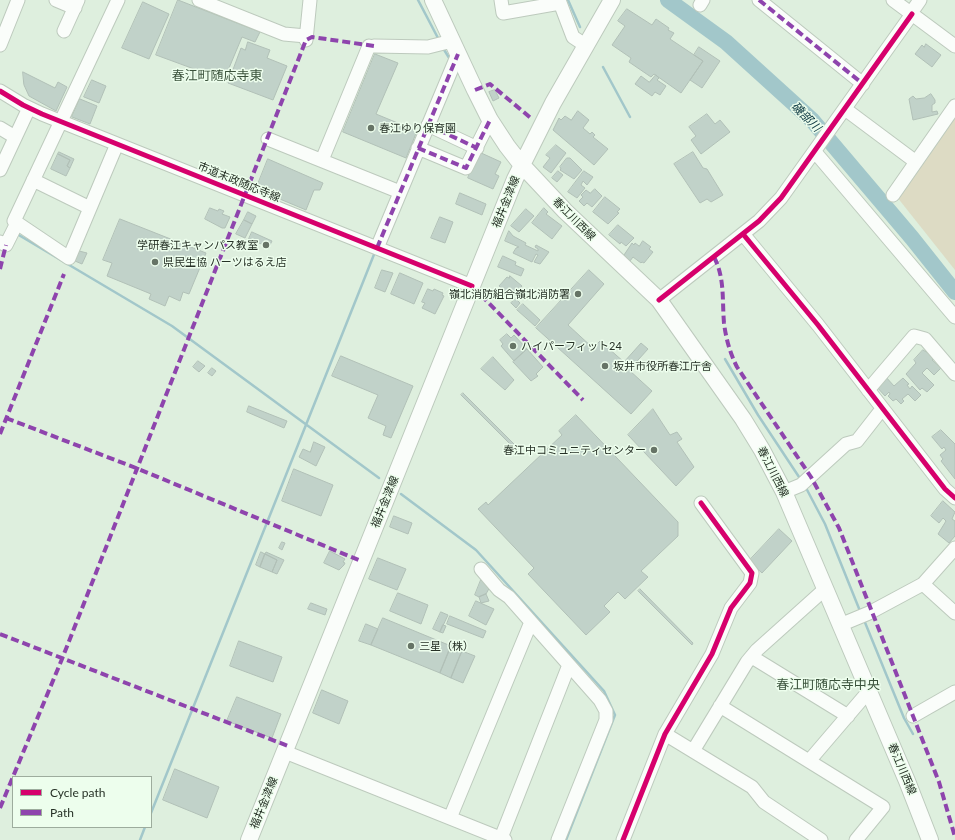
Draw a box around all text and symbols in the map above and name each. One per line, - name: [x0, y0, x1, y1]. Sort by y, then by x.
- district label: 春江町随応寺東: [172, 68, 262, 84]
- water label: 磯部川: [788, 99, 824, 135]
- place label: 春江ゆり保育園: [379, 121, 456, 135]
- marker: 春江ゆり保育園: [366, 123, 376, 133]
- street label: 市道末政随応寺線: [196, 159, 282, 205]
- street label: 福井金津線: [490, 174, 522, 230]
- street label: 春江川西線: [550, 195, 598, 243]
- place label: 学研春江キャンパス教室: [137, 238, 258, 252]
- marker: 学研春江キャンパス教室: [261, 240, 271, 250]
- place label: 県民生協 ハーツはるえ店: [163, 255, 287, 269]
- marker: 県民生協 ハーツはるえ店: [150, 257, 160, 267]
- place label: 嶺北消防組合嶺北消防署: [449, 287, 570, 301]
- marker: 嶺北消防組合嶺北消防署: [573, 289, 583, 299]
- place label: ハイパーフィット24: [521, 339, 622, 353]
- marker: ハイパーフィット24: [508, 341, 518, 351]
- place label: 坂井市役所春江庁舎: [613, 359, 712, 373]
- marker: 坂井市役所春江庁舎: [600, 361, 610, 371]
- place label: 春江中コミュニティセンター: [503, 443, 646, 457]
- marker: 春江中コミュニティセンター: [649, 445, 659, 455]
- street label: 春江川西線: [755, 445, 791, 499]
- street label: 福井金津線: [369, 474, 401, 530]
- place label: 三星（株）: [419, 639, 474, 653]
- marker: 三星（株）: [406, 641, 416, 651]
- district label: 春江町随応寺中央: [776, 677, 880, 693]
- street label: 春江川西線: [885, 741, 919, 797]
- street label: 福井金津線: [248, 775, 280, 831]
- legend: [12, 776, 152, 828]
- text: Cycle path: [50, 785, 105, 800]
- text: Path: [50, 805, 74, 820]

